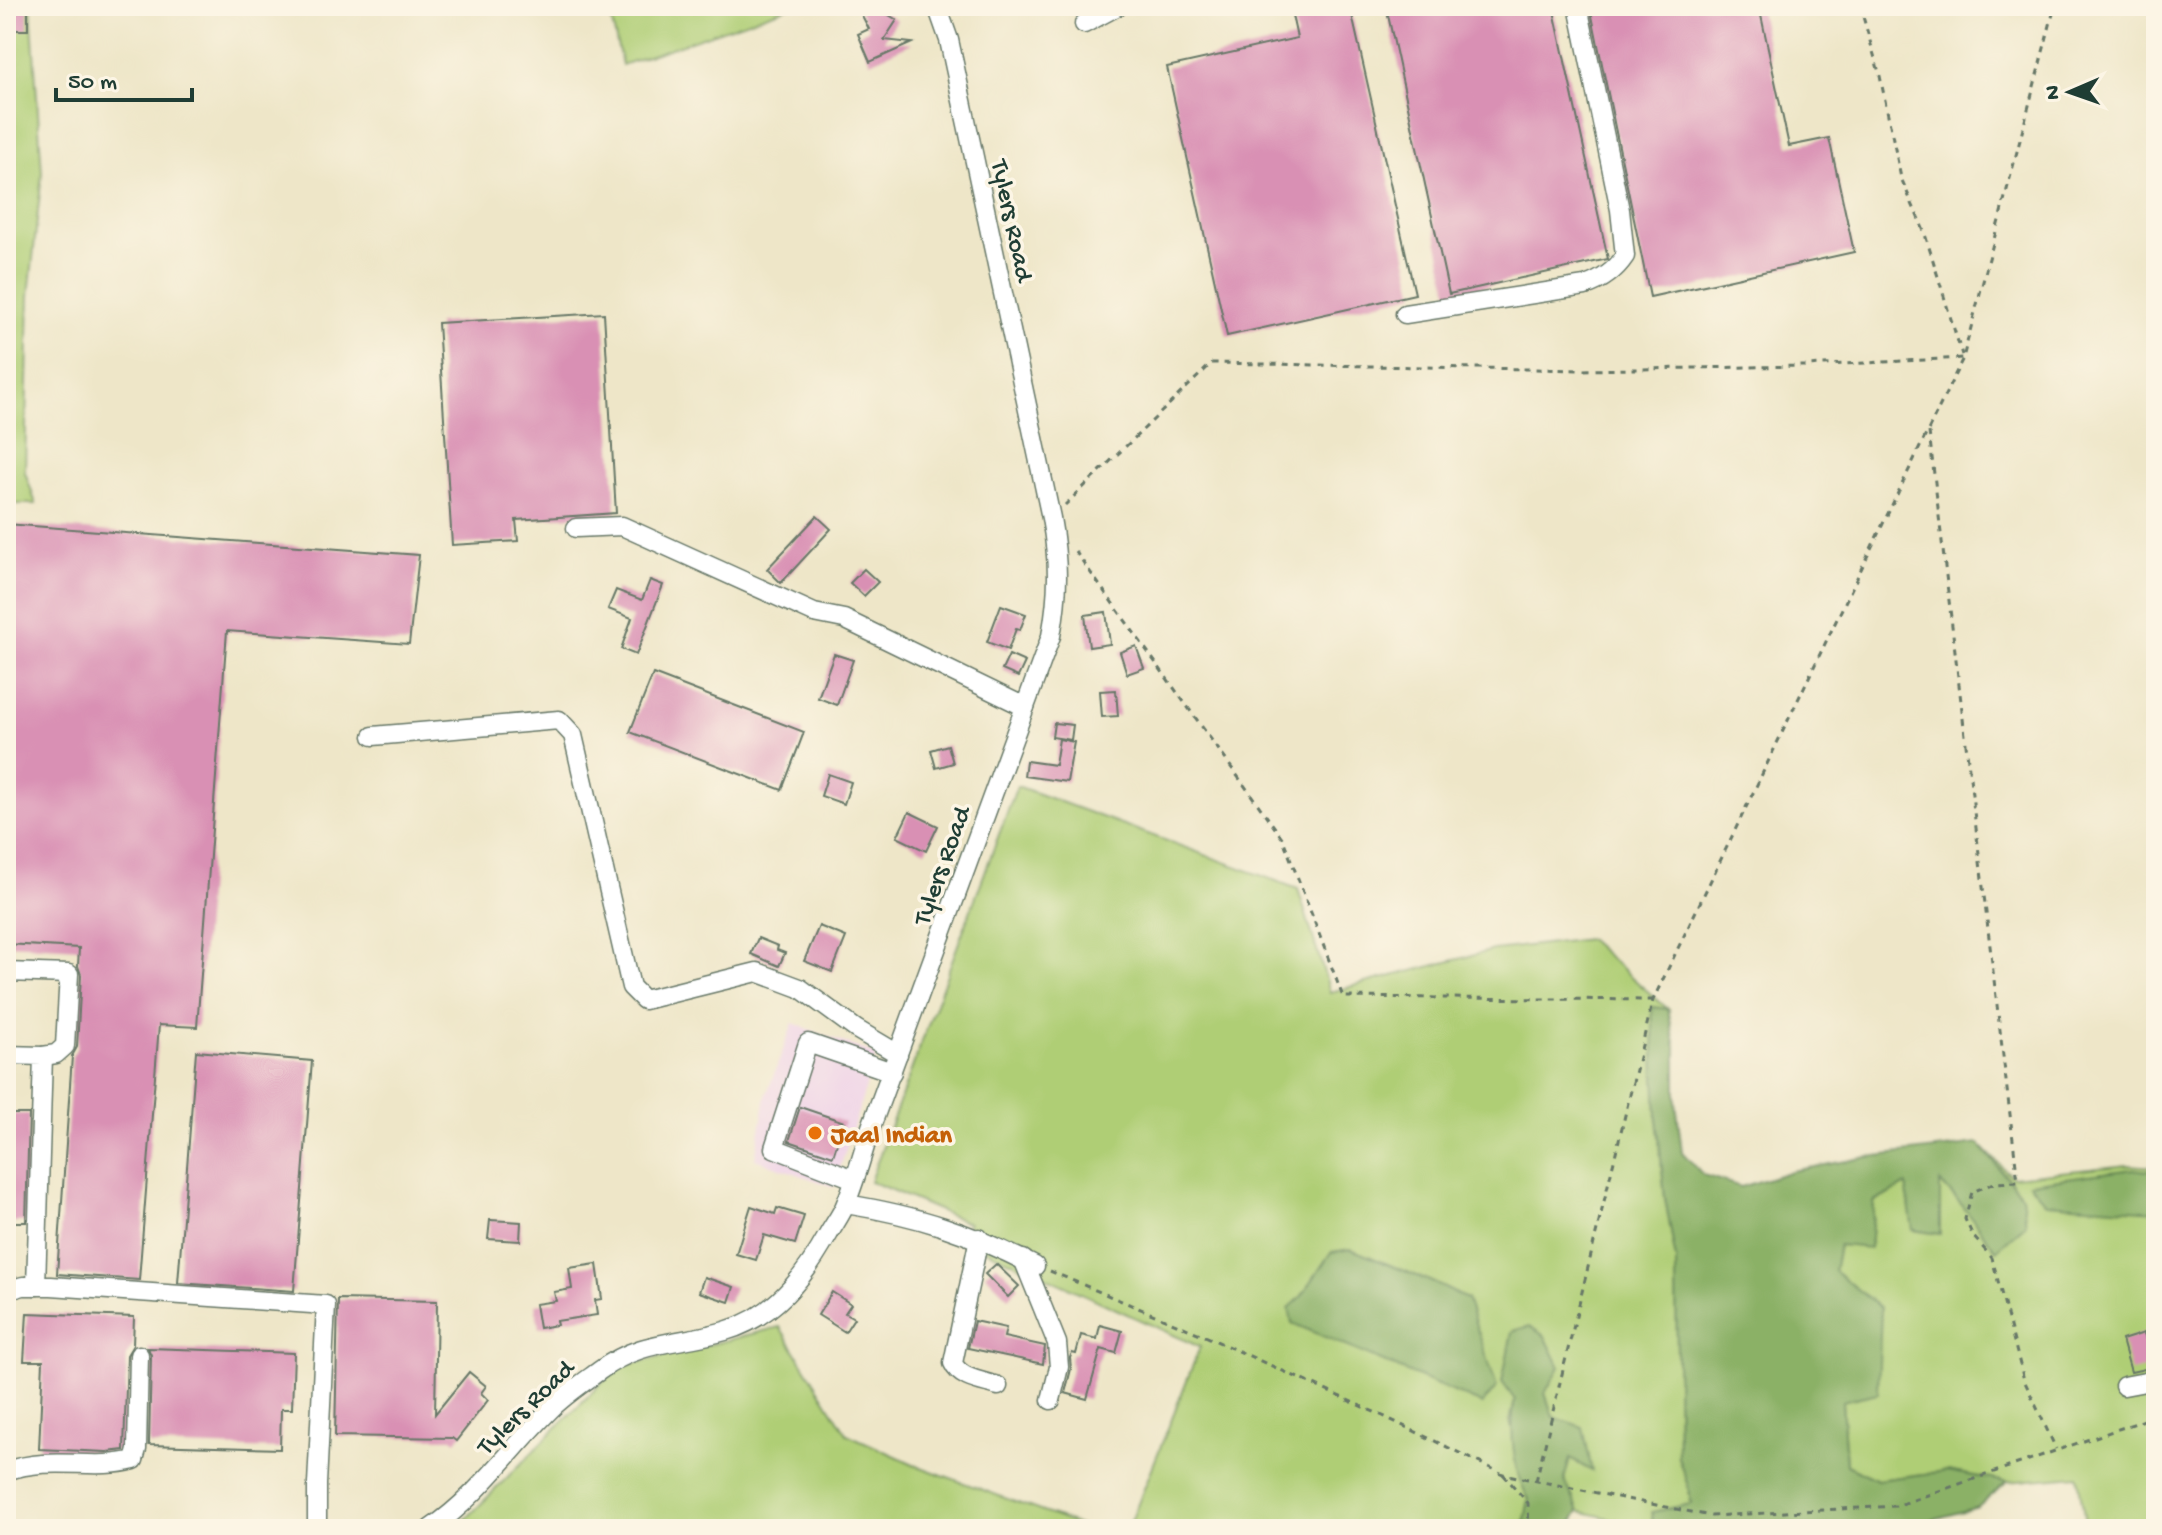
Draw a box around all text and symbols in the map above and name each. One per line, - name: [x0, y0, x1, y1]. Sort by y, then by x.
- scale bar: [56, 52, 192, 102]
- north arrow: [2030, 52, 2110, 132]
- text: 50 m: [68, 69, 117, 98]
- text: N: [2041, 85, 2067, 100]
- street label: Tylers Road: [981, 155, 1038, 286]
- street label: Tylers Road: [908, 801, 981, 932]
- place label: Jaal Indian: [830, 1122, 952, 1153]
- marker: Jaal Indian: [806, 1124, 824, 1142]
- street label: Tylers Road: [470, 1354, 584, 1465]

